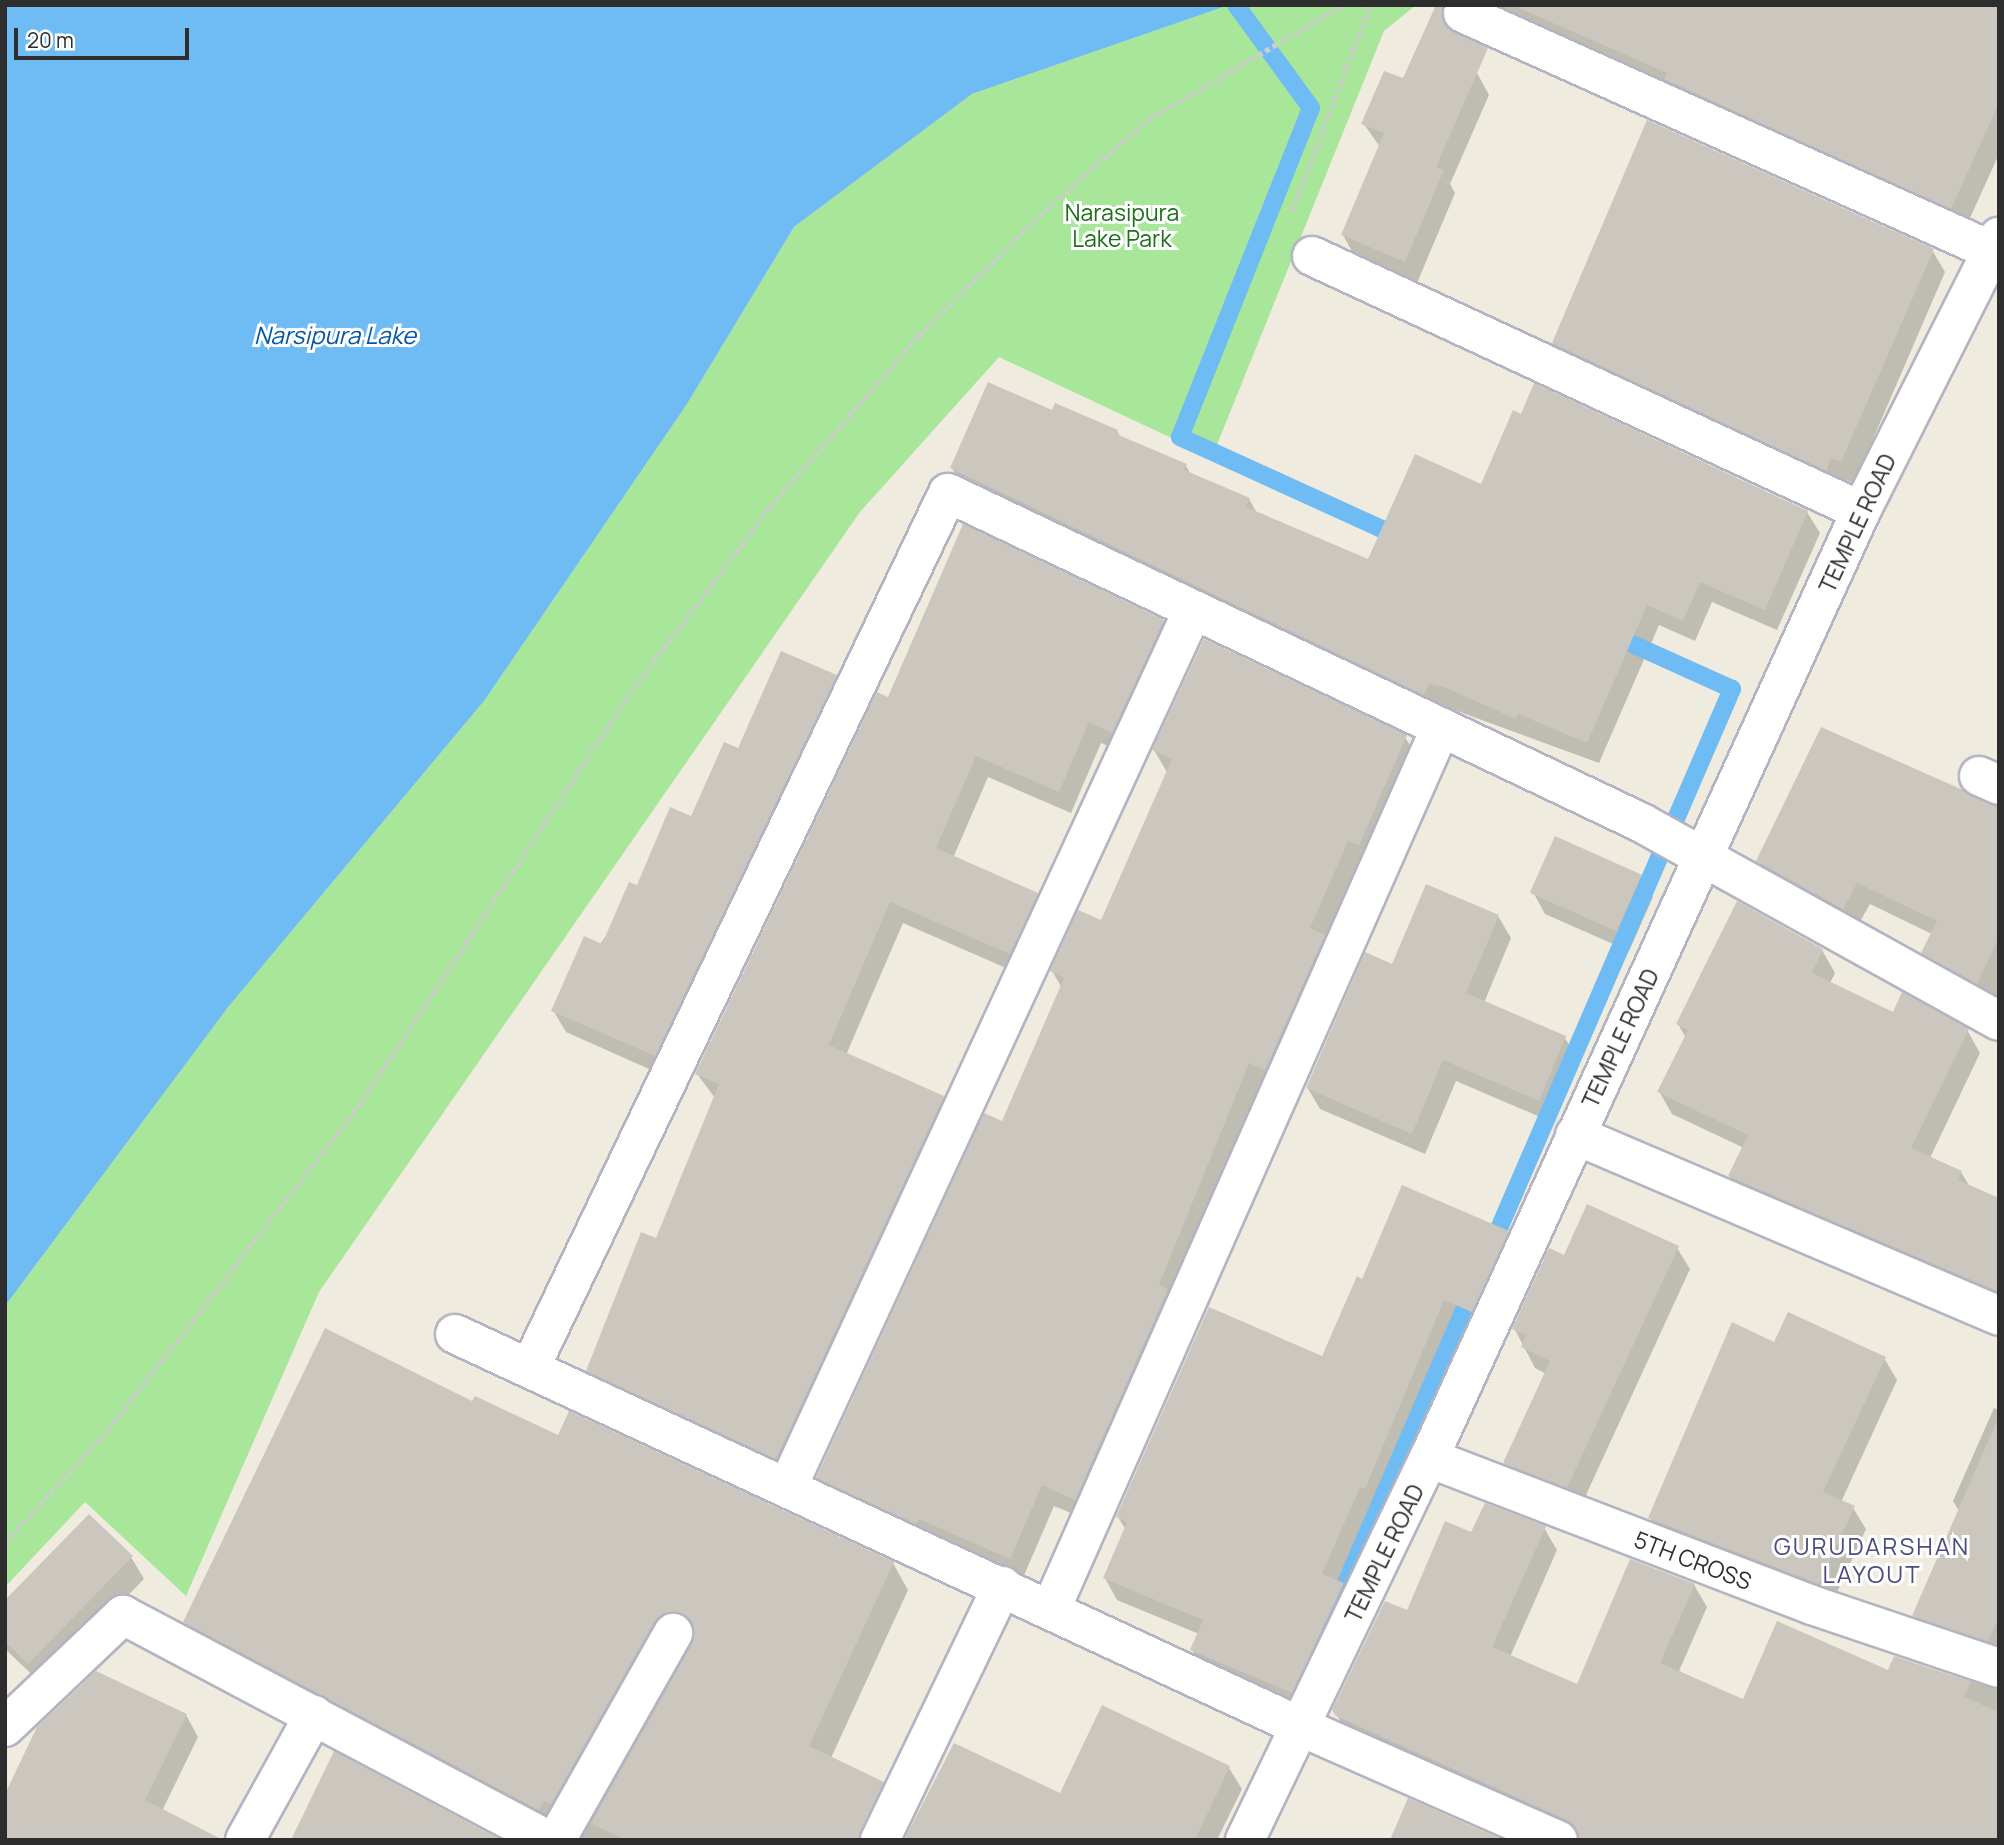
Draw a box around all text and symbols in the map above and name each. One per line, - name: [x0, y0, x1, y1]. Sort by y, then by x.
- scale bar: [18, 14, 192, 58]
- text: 20 m: [27, 26, 74, 54]
- park label: Narasipura Lake Park: [1065, 198, 1179, 252]
- water label: Narsipura Lake: [254, 321, 416, 349]
- street label: TEMPLE ROAD: [1813, 449, 1901, 597]
- street label: TEMPLE ROAD: [1576, 964, 1664, 1112]
- street label: TEMPLE ROAD: [1339, 1479, 1429, 1627]
- street label: 5TH CROSS: [1630, 1525, 1756, 1595]
- district label: GURUDARSHAN LAYOUT: [1775, 1532, 1969, 1588]

